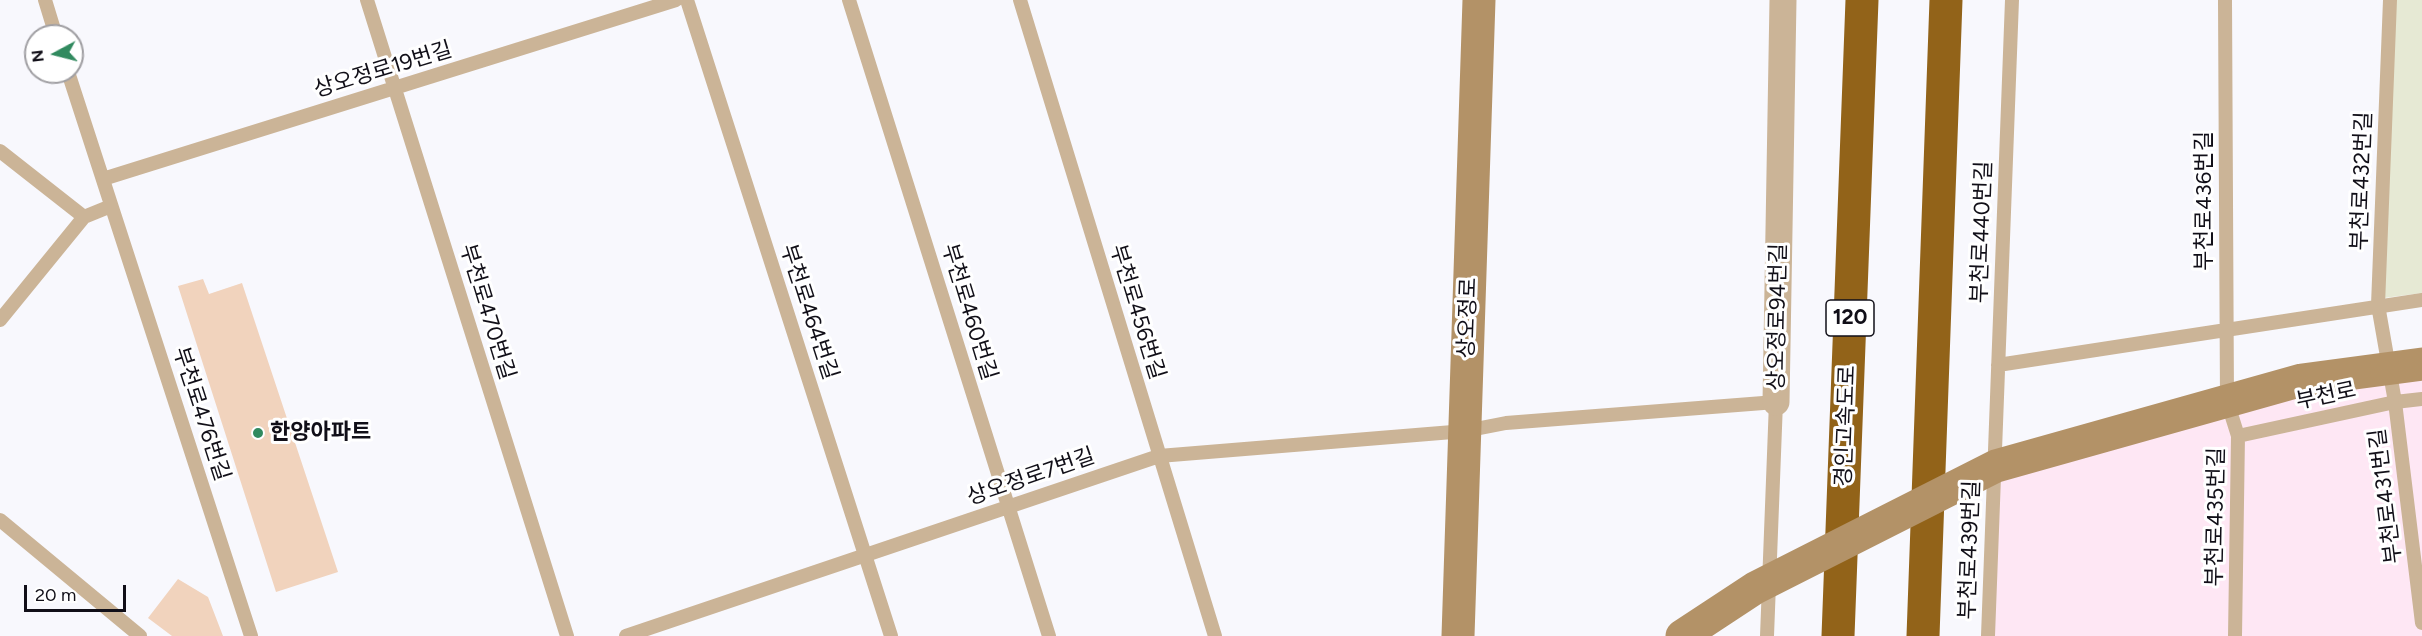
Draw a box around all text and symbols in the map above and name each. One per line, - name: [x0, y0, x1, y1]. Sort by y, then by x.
- north arrow: [24, 24, 84, 84]
- street label: 상오정로19번길: [311, 36, 455, 104]
- text: N: [27, 49, 48, 63]
- street label: 부천로432번길: [2346, 111, 2378, 251]
- street label: 부천로436번길: [2192, 131, 2218, 271]
- street label: 부천로440번길: [1966, 160, 1998, 304]
- street label: 부천로470번길: [454, 241, 520, 383]
- street label: 부천로464번길: [775, 241, 843, 383]
- street label: 부천로460번길: [936, 241, 1002, 383]
- street label: 부천로456번길: [1104, 241, 1170, 383]
- street label: 상오정로94번길: [1764, 243, 1792, 391]
- street label: 상오정로: [1453, 277, 1483, 359]
- road number: 120: [1826, 300, 1874, 336]
- street label: 부천로476번길: [167, 344, 235, 484]
- street label: 경인고속도로: [1831, 365, 1861, 487]
- street label: 부천로: [2294, 377, 2358, 415]
- place label: 한양아파트: [270, 420, 371, 446]
- marker: 한양아파트: [251, 426, 265, 440]
- street label: 부천로431번길: [2365, 427, 2407, 565]
- street label: 상오정로7번길: [964, 443, 1098, 511]
- street label: 부천로435번길: [2202, 447, 2230, 587]
- street label: 부천로439번길: [1954, 480, 1986, 620]
- scale bar: [27, 573, 129, 611]
- text: 20 m: [35, 584, 76, 606]

